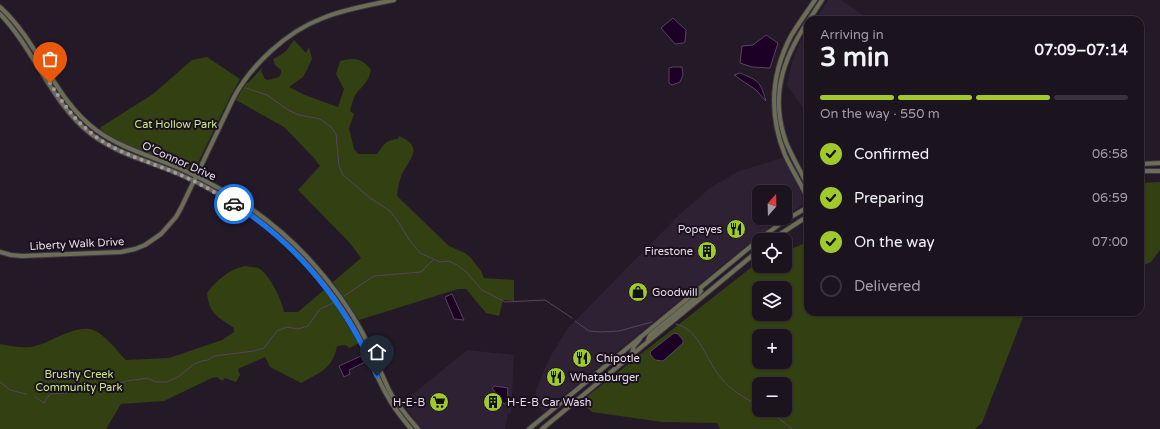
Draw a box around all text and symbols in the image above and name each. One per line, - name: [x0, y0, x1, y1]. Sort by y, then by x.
- text: Arriving in: [820, 27, 884, 43]
- text: 07:09–07:14: [1035, 41, 1128, 59]
- pin: [33, 42, 67, 83]
- text: 3 min: [820, 42, 889, 73]
- icon: bag: [39, 48, 61, 70]
- text: On the way · 550 m: [820, 106, 940, 122]
- park label: Cat Hollow Park: [135, 118, 217, 131]
- street label: O'Connor Drive: [140, 139, 218, 183]
- icon: check: [820, 143, 842, 165]
- text: Confirmed: [854, 145, 929, 163]
- text: 06:58: [1092, 146, 1128, 162]
- courier: [214, 184, 254, 224]
- north arrow: [752, 185, 792, 225]
- map controls: [752, 185, 792, 417]
- icon: check: [820, 187, 842, 209]
- text: Preparing: [854, 189, 924, 207]
- text: 06:59: [1092, 190, 1128, 206]
- icon: car: [223, 193, 245, 215]
- restaurant icon: Popeyes: [725, 218, 747, 240]
- place label: Popeyes: [678, 223, 722, 236]
- icon: check: [820, 231, 842, 253]
- button: locate: [752, 233, 792, 273]
- text: On the way: [854, 233, 934, 251]
- text: 07:00: [1092, 234, 1128, 250]
- street label: Liberty Walk Drive: [29, 235, 125, 253]
- building icon: Firestone: [696, 240, 718, 262]
- place label: Firestone: [644, 245, 693, 258]
- text: Delivered: [854, 277, 921, 295]
- shop icon: Goodwill: [627, 281, 649, 303]
- button: layers: [752, 281, 792, 321]
- place label: Goodwill: [652, 286, 698, 299]
- button: +: [752, 329, 792, 369]
- pin: [360, 335, 394, 376]
- icon: home: [366, 341, 388, 363]
- restaurant icon: Chipotle: [571, 347, 593, 369]
- place label: Chipotle: [596, 352, 640, 365]
- restaurant icon: Whataburger: [545, 366, 567, 388]
- park label: Brushy Creek Community Park: [36, 368, 122, 394]
- place label: Whataburger: [570, 371, 640, 384]
- button: −: [752, 377, 792, 417]
- supermarket icon: H-E-B: [428, 391, 450, 413]
- building icon: H-E-B Car Wash: [482, 391, 504, 413]
- place label: H-E-B: [393, 396, 425, 409]
- place label: H-E-B Car Wash: [507, 396, 592, 409]

